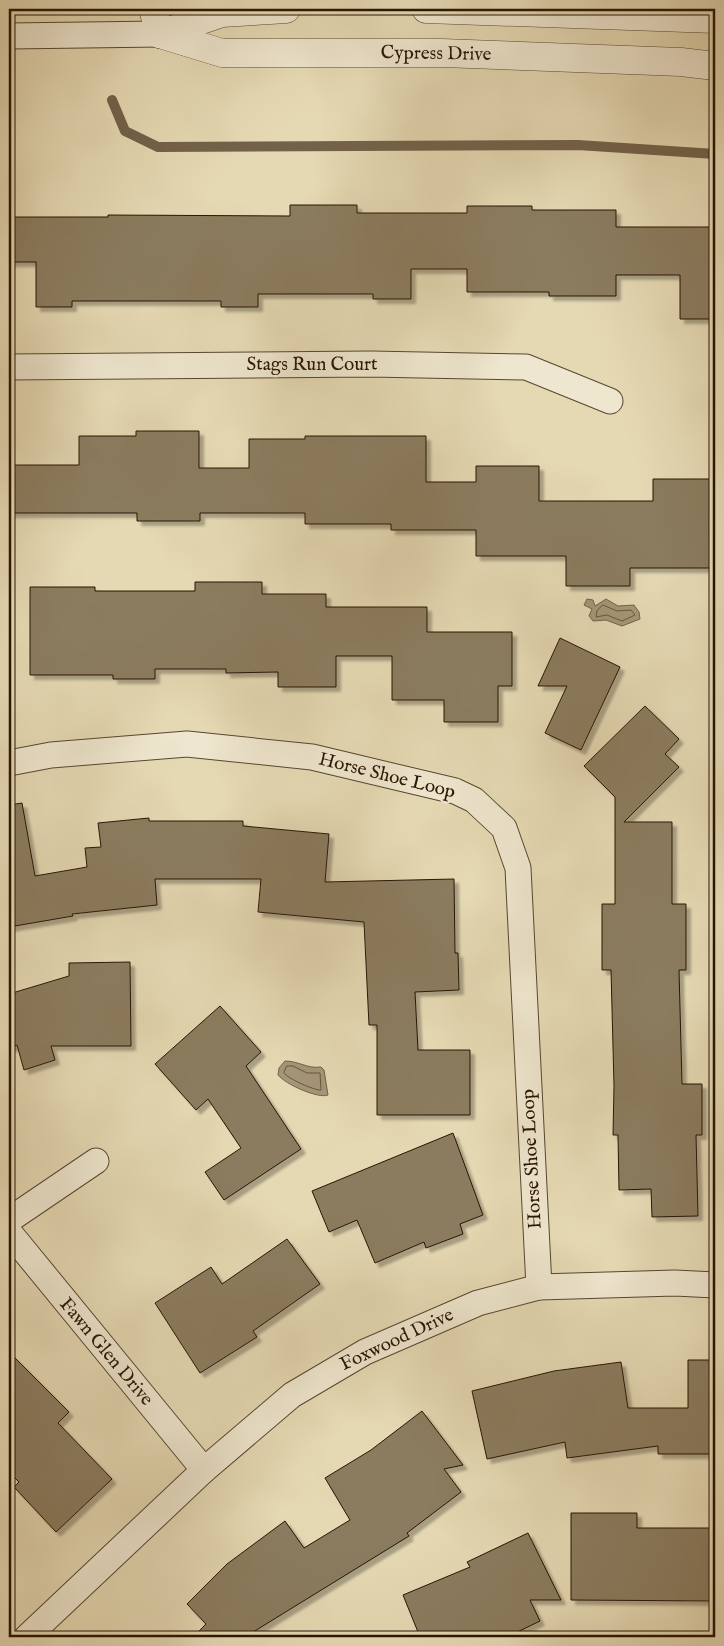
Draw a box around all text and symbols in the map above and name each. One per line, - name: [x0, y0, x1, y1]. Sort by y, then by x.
- street label: Cypress Drive: [380, 41, 492, 67]
- street label: Stags Run Court: [246, 353, 378, 377]
- street label: Horse Shoe Loop: [316, 747, 458, 805]
- street label: Horse Shoe Loop: [516, 1088, 548, 1230]
- street label: Fawn Glen Drive: [54, 1293, 158, 1411]
- street label: Foxwood Drive: [336, 1303, 458, 1377]

